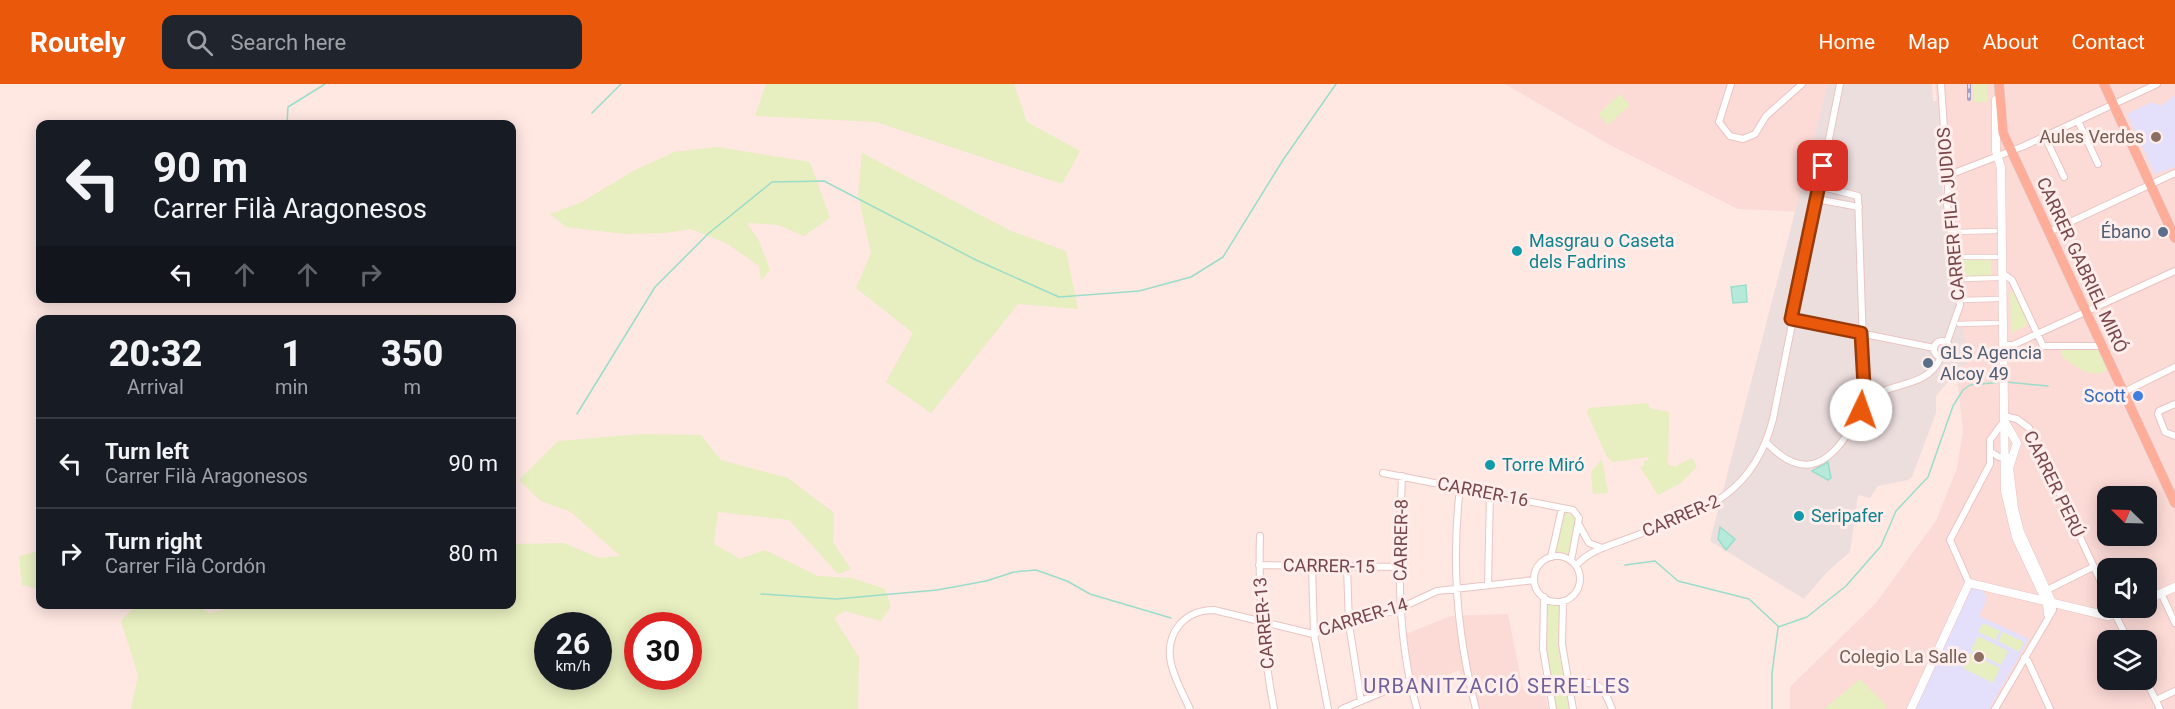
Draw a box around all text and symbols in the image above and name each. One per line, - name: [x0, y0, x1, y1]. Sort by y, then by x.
- search box: [162, 15, 582, 69]
- text: Routely: [30, 26, 126, 59]
- icon: search: [183, 26, 216, 59]
- text: Search here: [231, 30, 346, 55]
- text: Home: [1819, 30, 1875, 54]
- text: Map: [1908, 30, 1950, 54]
- text: About: [1983, 30, 2039, 54]
- text: Contact: [2072, 30, 2145, 54]
- street label: CARRER FILÀ JUDIOS: [1932, 126, 1969, 301]
- place label: Aules Verdes: [2039, 126, 2144, 147]
- marker: Aules Verdes: [2149, 130, 2163, 144]
- pin: [1797, 140, 1848, 191]
- text: 90 m: [153, 143, 248, 192]
- icon: left: [54, 144, 132, 222]
- icon: arrive: [1806, 149, 1839, 182]
- street label: CARRER GABRIEL MIRÓ: [2033, 174, 2132, 356]
- text: Carrer Filà Aragonesos: [153, 193, 427, 225]
- place label: Ébano: [2101, 221, 2151, 242]
- marker: Ébano: [2156, 225, 2170, 239]
- place label: Masgrau o Caseta dels Fadrins: [1529, 230, 1675, 272]
- marker: Masgrau o Caseta dels Fadrins: [1510, 244, 1524, 258]
- icon: left: [165, 258, 198, 291]
- icon: ahead: [228, 258, 261, 291]
- icon: ahead: [291, 258, 324, 291]
- icon: right: [354, 258, 387, 291]
- text: 20:32: [109, 333, 202, 375]
- text: 1: [281, 333, 302, 375]
- text: 350: [381, 333, 443, 375]
- place label: GLS Agencia Alcoy 49: [1940, 342, 2042, 384]
- marker: GLS Agencia Alcoy 49: [1921, 356, 1935, 370]
- text: Arrival: [127, 375, 184, 399]
- text: min: [275, 375, 308, 399]
- text: m: [403, 375, 421, 399]
- position arrow: [1829, 378, 1893, 442]
- place label: Scott: [2084, 385, 2126, 406]
- marker: Scott: [2131, 389, 2145, 403]
- street label: CARRER PERÚ: [2020, 427, 2089, 540]
- text: Turn left: [105, 439, 189, 464]
- icon: left: [54, 447, 87, 480]
- text: 90 m: [449, 451, 498, 476]
- place label: Torre Miró: [1502, 454, 1584, 475]
- marker: Torre Miró: [1483, 458, 1497, 472]
- text: Carrer Filà Aragonesos: [105, 464, 308, 488]
- street label: CARRER-16: [1436, 472, 1530, 511]
- north arrow: [2097, 486, 2157, 546]
- map controls: [2097, 486, 2157, 690]
- street label: CARRER-2: [1639, 490, 1723, 541]
- street label: CARRER-8: [1389, 499, 1412, 581]
- place label: Seripafer: [1811, 505, 1883, 526]
- marker: Seripafer: [1792, 509, 1806, 523]
- text: Turn right: [105, 529, 202, 554]
- icon: right: [54, 537, 87, 570]
- text: 80 m: [449, 541, 498, 566]
- text: Carrer Filà Cordón: [105, 554, 266, 578]
- street label: CARRER-15: [1283, 554, 1375, 577]
- button: sound: [2097, 558, 2157, 618]
- street label: CARRER-13: [1249, 576, 1278, 670]
- street label: CARRER-14: [1316, 593, 1410, 640]
- speed limit sign: 30: [624, 612, 702, 690]
- text: 26: [556, 626, 590, 661]
- button: layers: [2097, 630, 2157, 690]
- place label: Colegio La Salle: [1839, 646, 1967, 667]
- marker: Colegio La Salle: [1972, 650, 1986, 664]
- text: km/h: [555, 657, 591, 675]
- district label: URBANITZACIÓ SERELLES: [1363, 674, 1631, 698]

